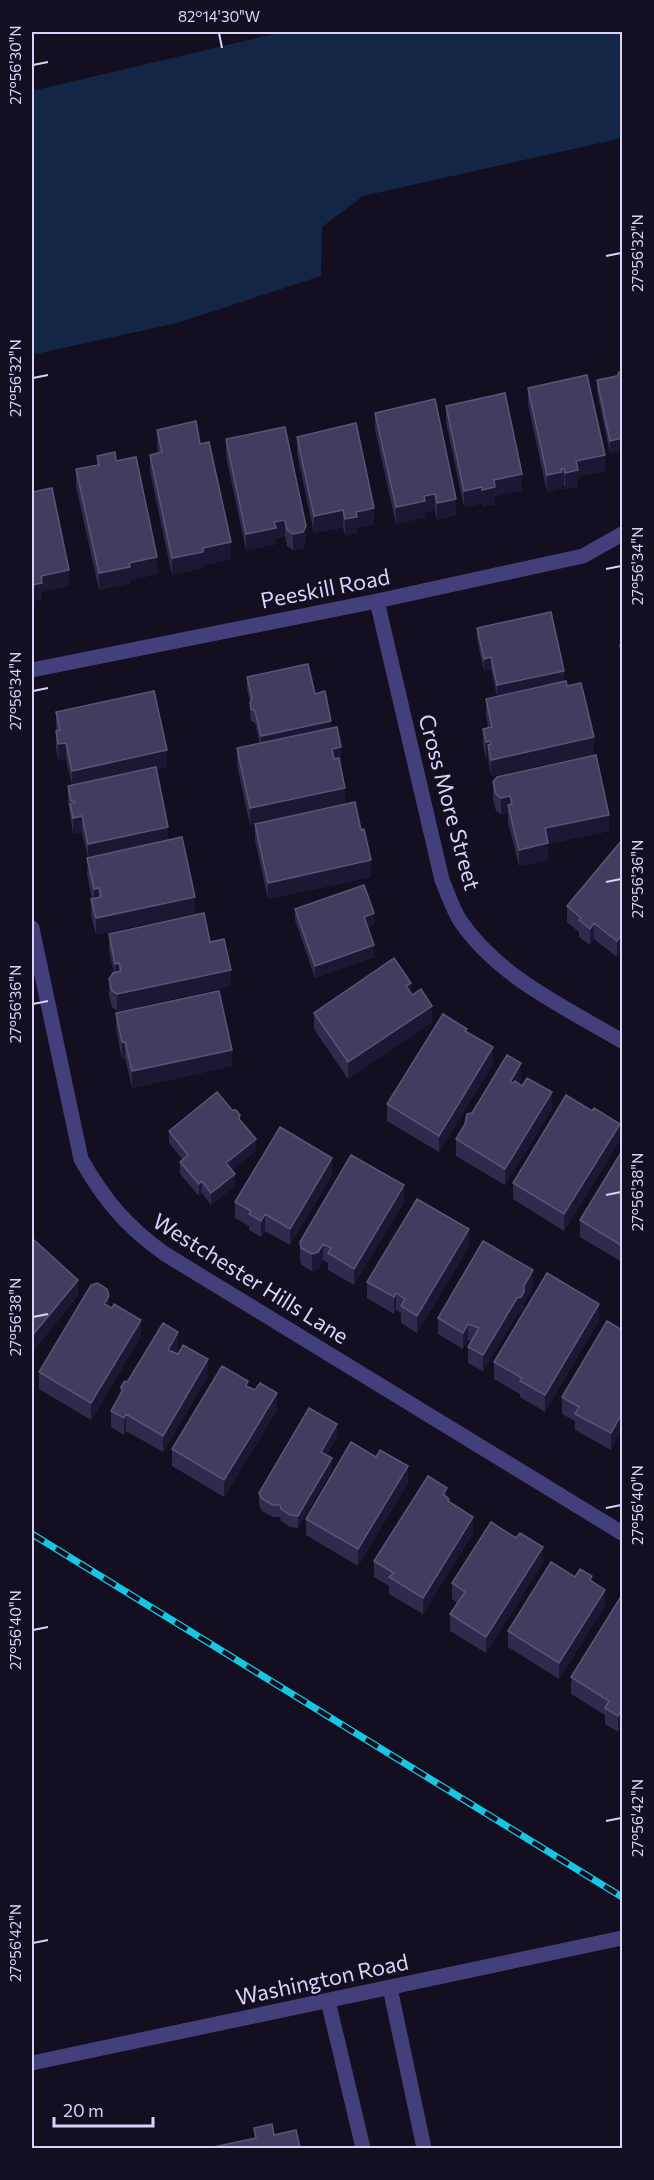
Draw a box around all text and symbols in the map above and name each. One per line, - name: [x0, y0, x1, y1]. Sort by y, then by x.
- text: 82°14'30"W: [178, 7, 260, 25]
- text: 27°56'30"N: [6, 25, 24, 105]
- text: 27°56'32"N: [628, 214, 646, 292]
- text: 27°56'32"N: [6, 339, 24, 417]
- text: 27°56'34"N: [628, 527, 646, 605]
- street label: Peeskill Road: [258, 562, 392, 614]
- text: 27°56'34"N: [6, 652, 24, 730]
- street label: Cross More Street: [414, 711, 486, 893]
- text: 27°56'36"N: [628, 840, 646, 918]
- text: 27°56'36"N: [6, 965, 24, 1043]
- text: 27°56'38"N: [628, 1153, 646, 1231]
- street label: Westchester Hills Lane: [148, 1207, 354, 1349]
- text: 27°56'38"N: [6, 1278, 24, 1356]
- text: 27°56'40"N: [628, 1465, 646, 1545]
- text: 27°56'40"N: [6, 1590, 24, 1670]
- text: 27°56'42"N: [628, 1779, 646, 1857]
- text: 27°56'42"N: [6, 1904, 24, 1982]
- street label: Washington Road: [233, 1948, 411, 2010]
- scale bar: [54, 2090, 153, 2128]
- text: 20 m: [63, 2099, 104, 2121]

